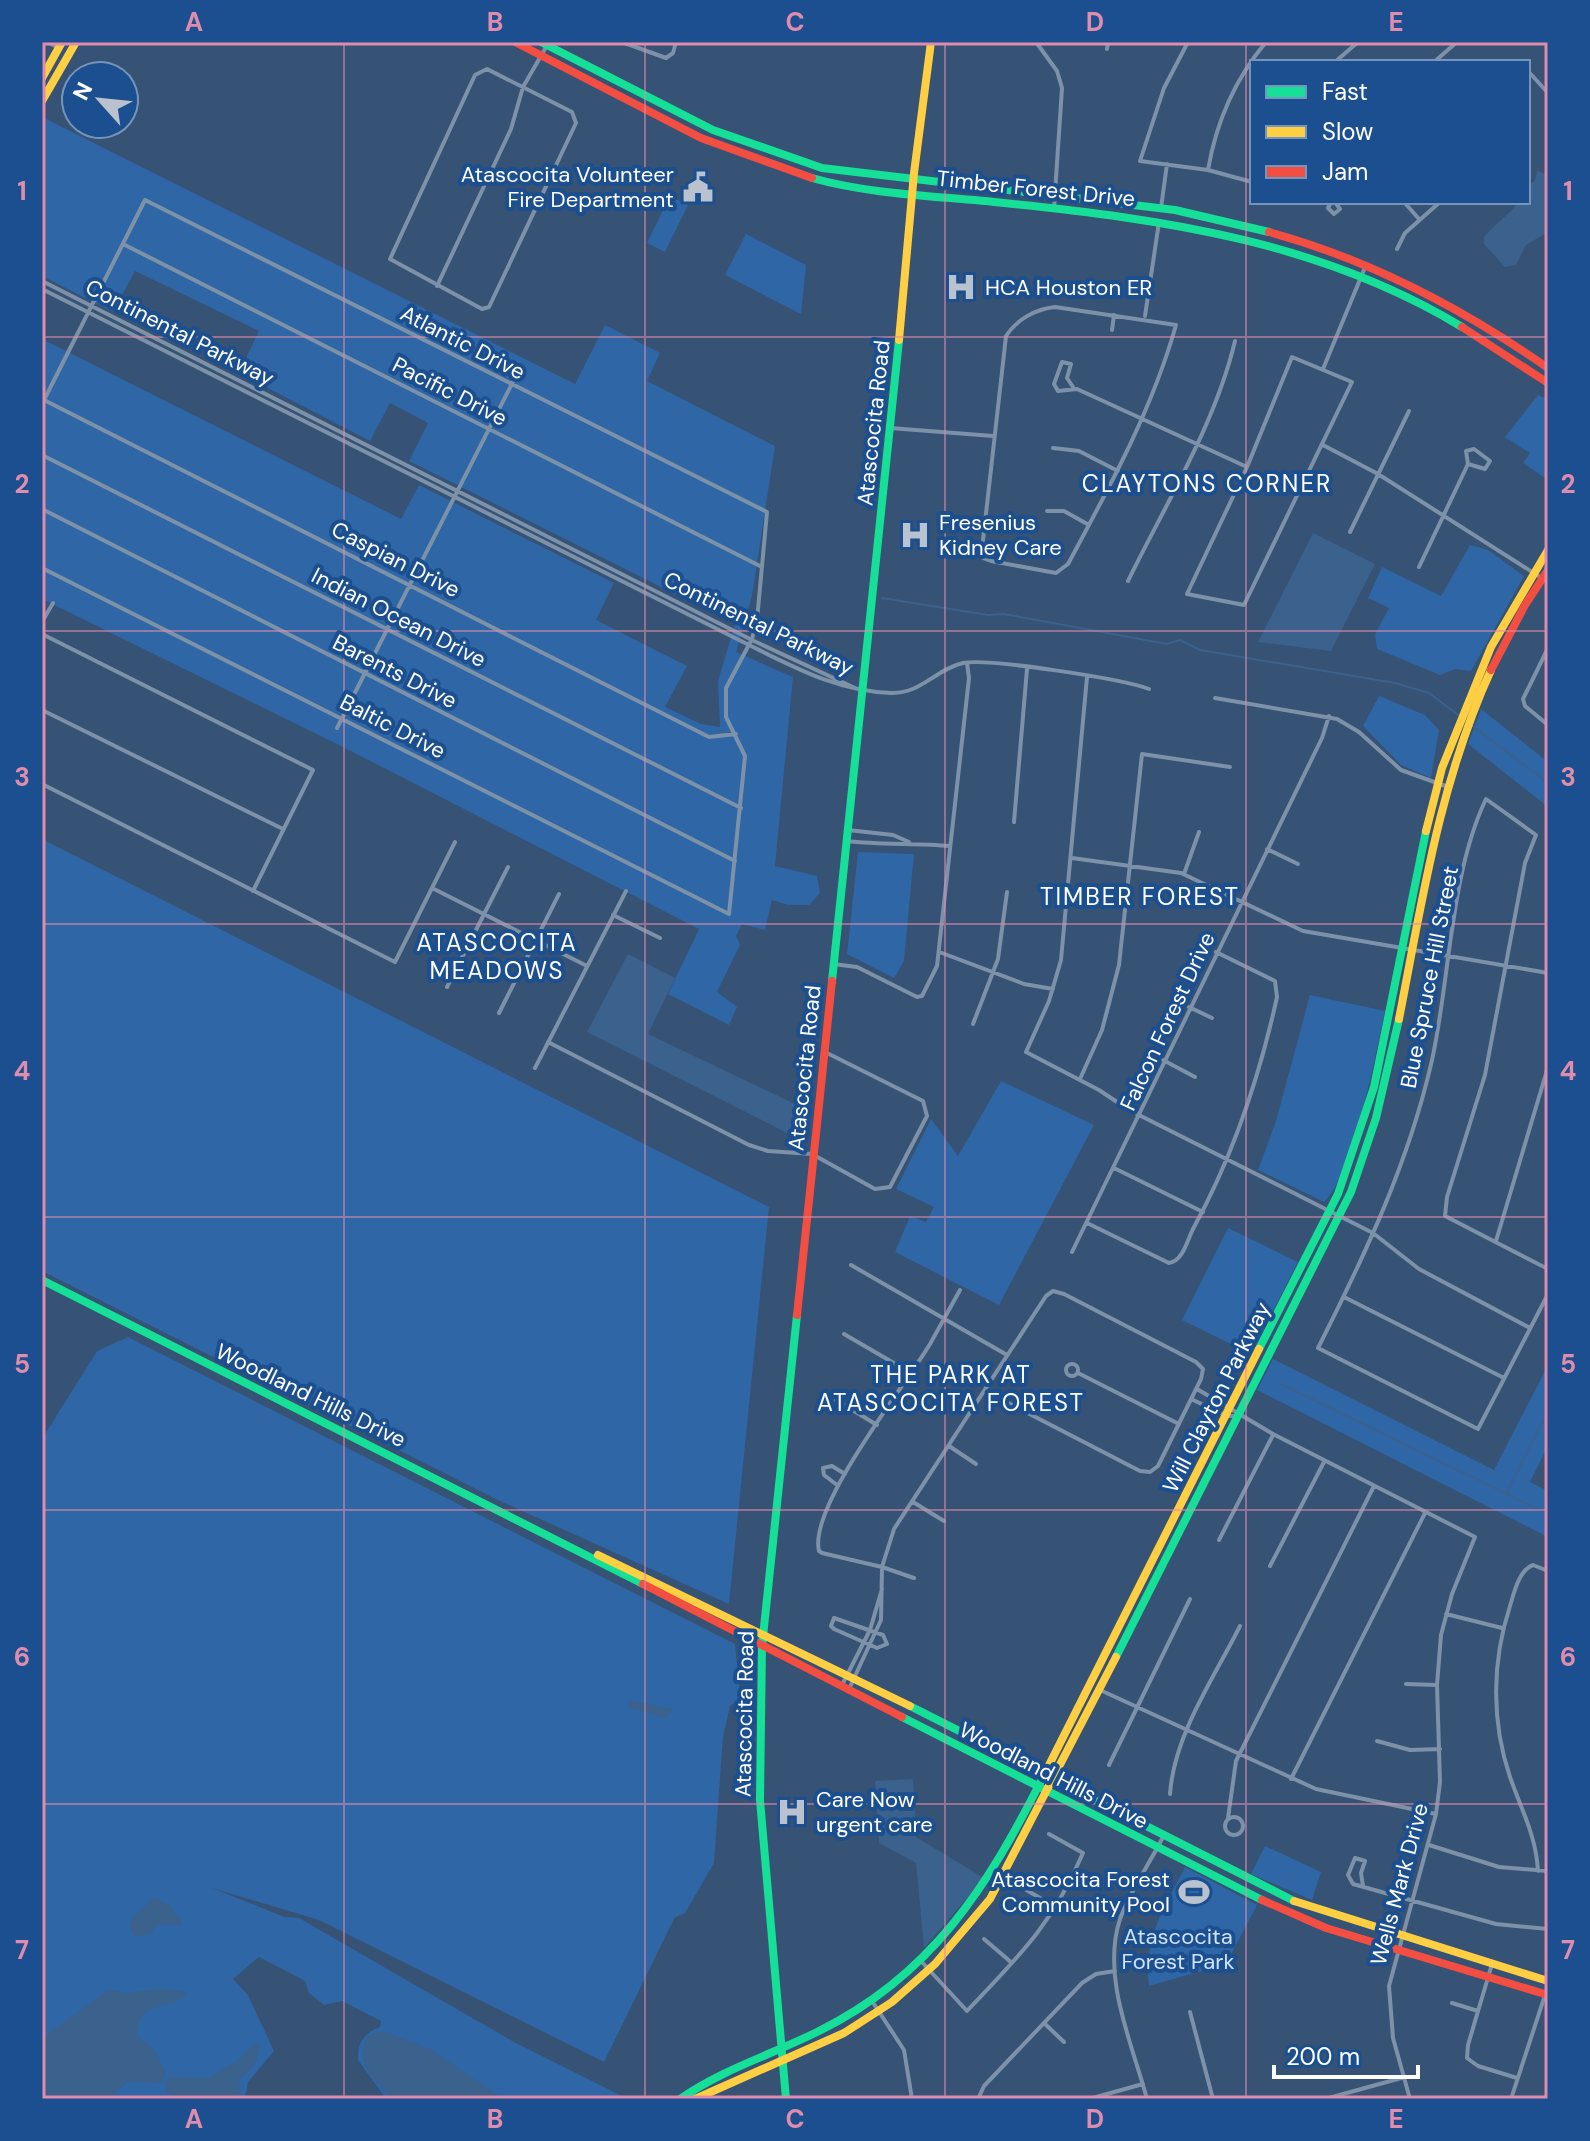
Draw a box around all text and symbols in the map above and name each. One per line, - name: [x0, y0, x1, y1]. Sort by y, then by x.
- text: A: [185, 5, 203, 39]
- text: B: [487, 5, 503, 39]
- text: C: [785, 5, 805, 39]
- text: D: [1086, 5, 1104, 39]
- text: E: [1388, 5, 1404, 39]
- north arrow: [60, 60, 140, 140]
- legend: [1250, 60, 1530, 204]
- text: Fast: [1322, 76, 1368, 107]
- text: N: [66, 77, 99, 105]
- text: Slow: [1322, 116, 1373, 147]
- text: Jam: [1322, 156, 1368, 187]
- place label: Atascocita Volunteer Fire Department: [461, 160, 674, 214]
- street label: Timber Forest Drive: [935, 164, 1137, 213]
- public building icon: Atascocita Volunteer Fire Department: [681, 170, 715, 204]
- text: 1: [17, 174, 27, 208]
- text: 1: [1563, 174, 1573, 208]
- hospital icon: HCA Houston ER: [944, 270, 978, 304]
- street label: Continental Parkway: [80, 272, 279, 393]
- place label: HCA Houston ER: [985, 273, 1152, 302]
- street label: Atlantic Drive: [395, 299, 530, 386]
- street label: Atascocita Road: [850, 339, 897, 507]
- street label: Pacific Drive: [387, 350, 512, 433]
- text: 2: [14, 467, 30, 501]
- text: 2: [1560, 467, 1576, 501]
- district label: CLAYTONS CORNER: [1082, 468, 1332, 499]
- place label: Fresenius Kidney Care: [939, 508, 1062, 562]
- street label: Caspian Drive: [327, 515, 465, 604]
- hospital icon: Fresenius Kidney Care: [898, 518, 932, 552]
- street label: Indian Ocean Drive: [307, 561, 491, 674]
- street label: Continental Parkway: [659, 565, 859, 682]
- street label: Barents Drive: [328, 628, 462, 715]
- street label: Baltic Drive: [335, 688, 450, 765]
- text: 3: [14, 760, 30, 794]
- text: 3: [1560, 760, 1576, 794]
- street label: Blue Spruce Hill Street: [1394, 864, 1465, 1091]
- district label: TIMBER FOREST: [1040, 881, 1240, 912]
- district label: ATASCOCITA MEADOWS: [416, 927, 578, 986]
- street label: Falcon Forest Drive: [1113, 927, 1222, 1115]
- street label: Atascocita Road: [781, 984, 828, 1152]
- text: 4: [14, 1054, 30, 1088]
- text: 4: [1560, 1054, 1576, 1088]
- street label: Will Clayton Parkway: [1156, 1297, 1277, 1498]
- street label: Woodland Hills Drive: [211, 1337, 411, 1454]
- text: 5: [14, 1347, 30, 1381]
- text: 5: [1560, 1347, 1576, 1381]
- district label: THE PARK AT ATASCOCITA FOREST: [817, 1359, 1085, 1418]
- street label: Atascocita Road: [729, 1631, 760, 1797]
- text: 6: [14, 1640, 30, 1674]
- text: 6: [1560, 1640, 1576, 1674]
- street label: Woodland Hills Drive: [954, 1715, 1153, 1836]
- place label: Care Now urgent care: [816, 1785, 933, 1839]
- hospital icon: Care Now urgent care: [775, 1795, 809, 1829]
- street label: Wells Mark Drive: [1364, 1800, 1435, 1969]
- place label: Atascocita Forest Community Pool: [991, 1865, 1170, 1919]
- sports icon: Atascocita Forest Community Pool: [1177, 1875, 1211, 1909]
- park label: Atascocita Forest Park: [1121, 1922, 1235, 1976]
- text: 7: [15, 1933, 29, 1967]
- text: 7: [1561, 1933, 1575, 1967]
- scale bar: [1274, 2029, 1418, 2079]
- text: 200 m: [1286, 2041, 1360, 2072]
- text: A: [185, 2102, 203, 2136]
- text: B: [487, 2102, 503, 2136]
- text: C: [785, 2102, 805, 2136]
- text: D: [1086, 2102, 1104, 2136]
- text: E: [1388, 2102, 1404, 2136]

